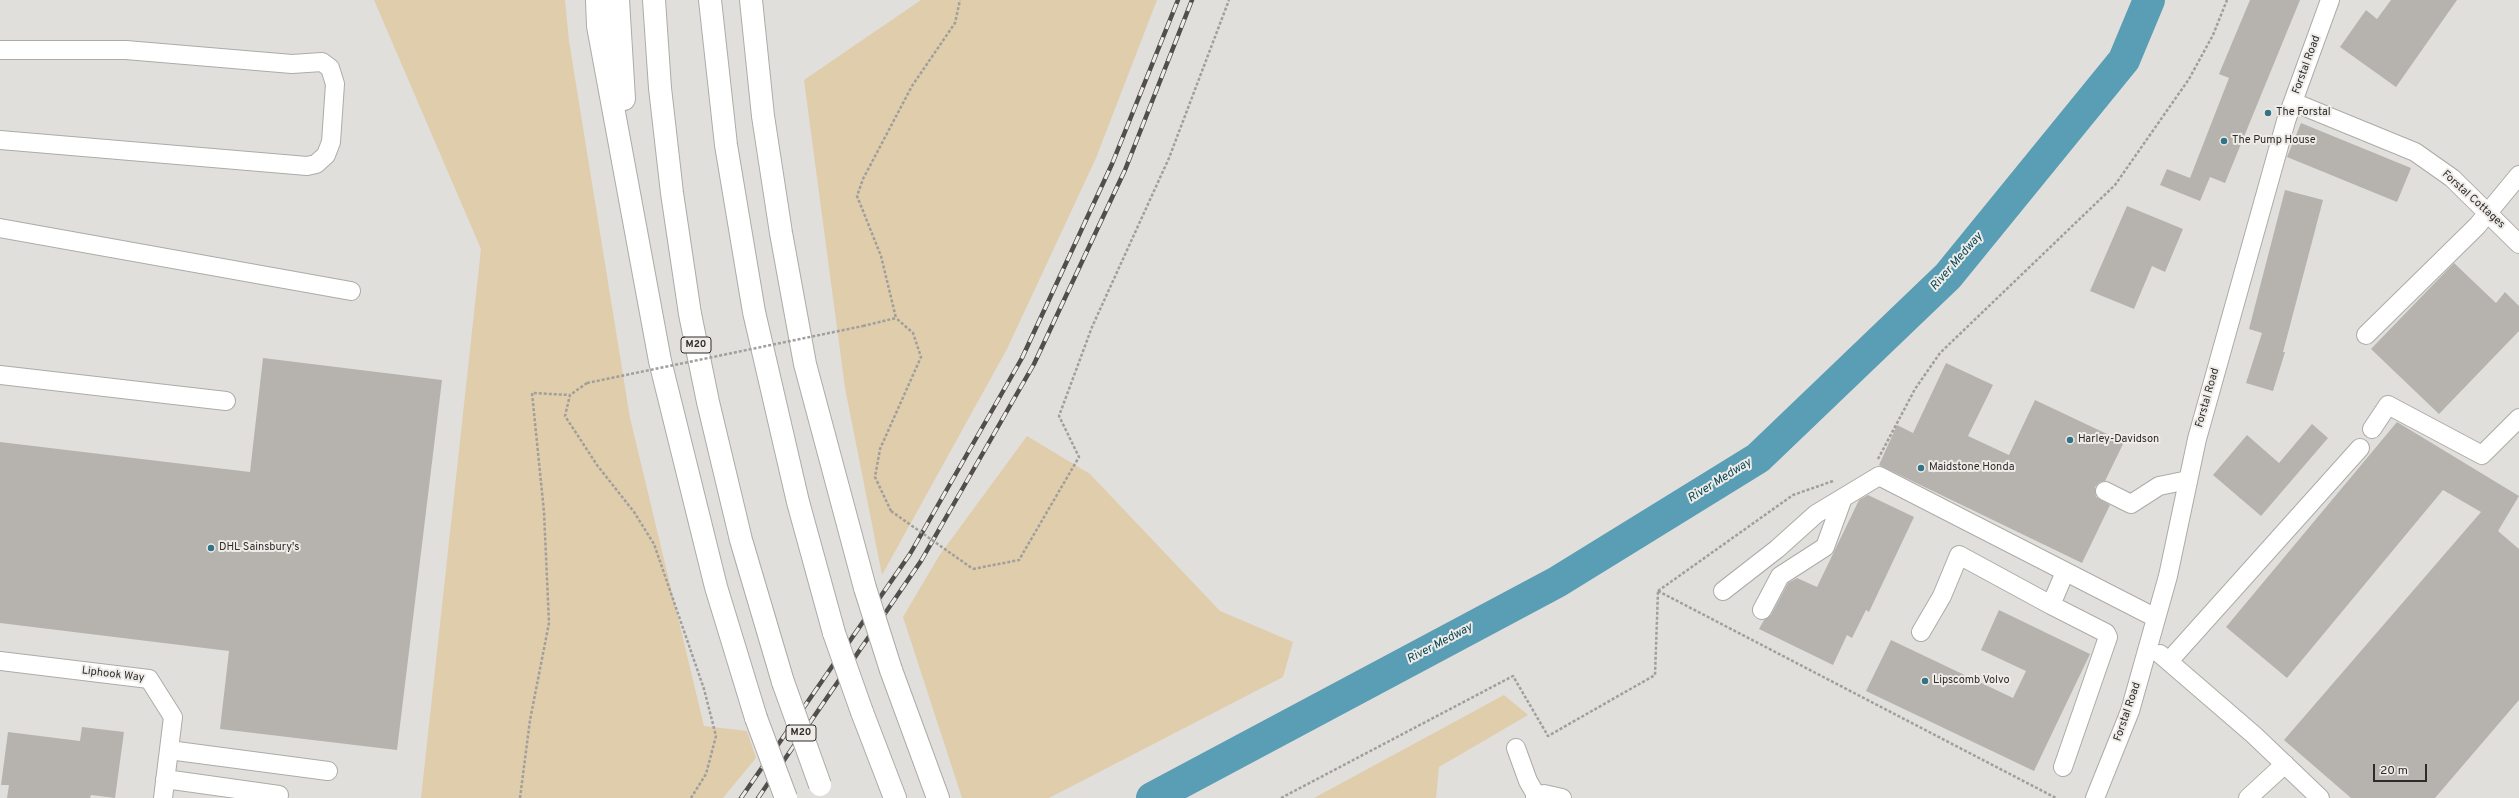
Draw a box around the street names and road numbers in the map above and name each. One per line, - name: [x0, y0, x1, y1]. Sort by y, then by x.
- street label: Forstal Road: [2290, 34, 2324, 96]
- street label: Forstal Cottages: [2439, 168, 2507, 232]
- road number: M20: [681, 337, 711, 353]
- street label: Forstal Road: [2193, 367, 2223, 429]
- street label: Liphook Way: [81, 665, 145, 685]
- street label: Forstal Road: [2112, 681, 2144, 743]
- road number: M20: [786, 725, 816, 741]

